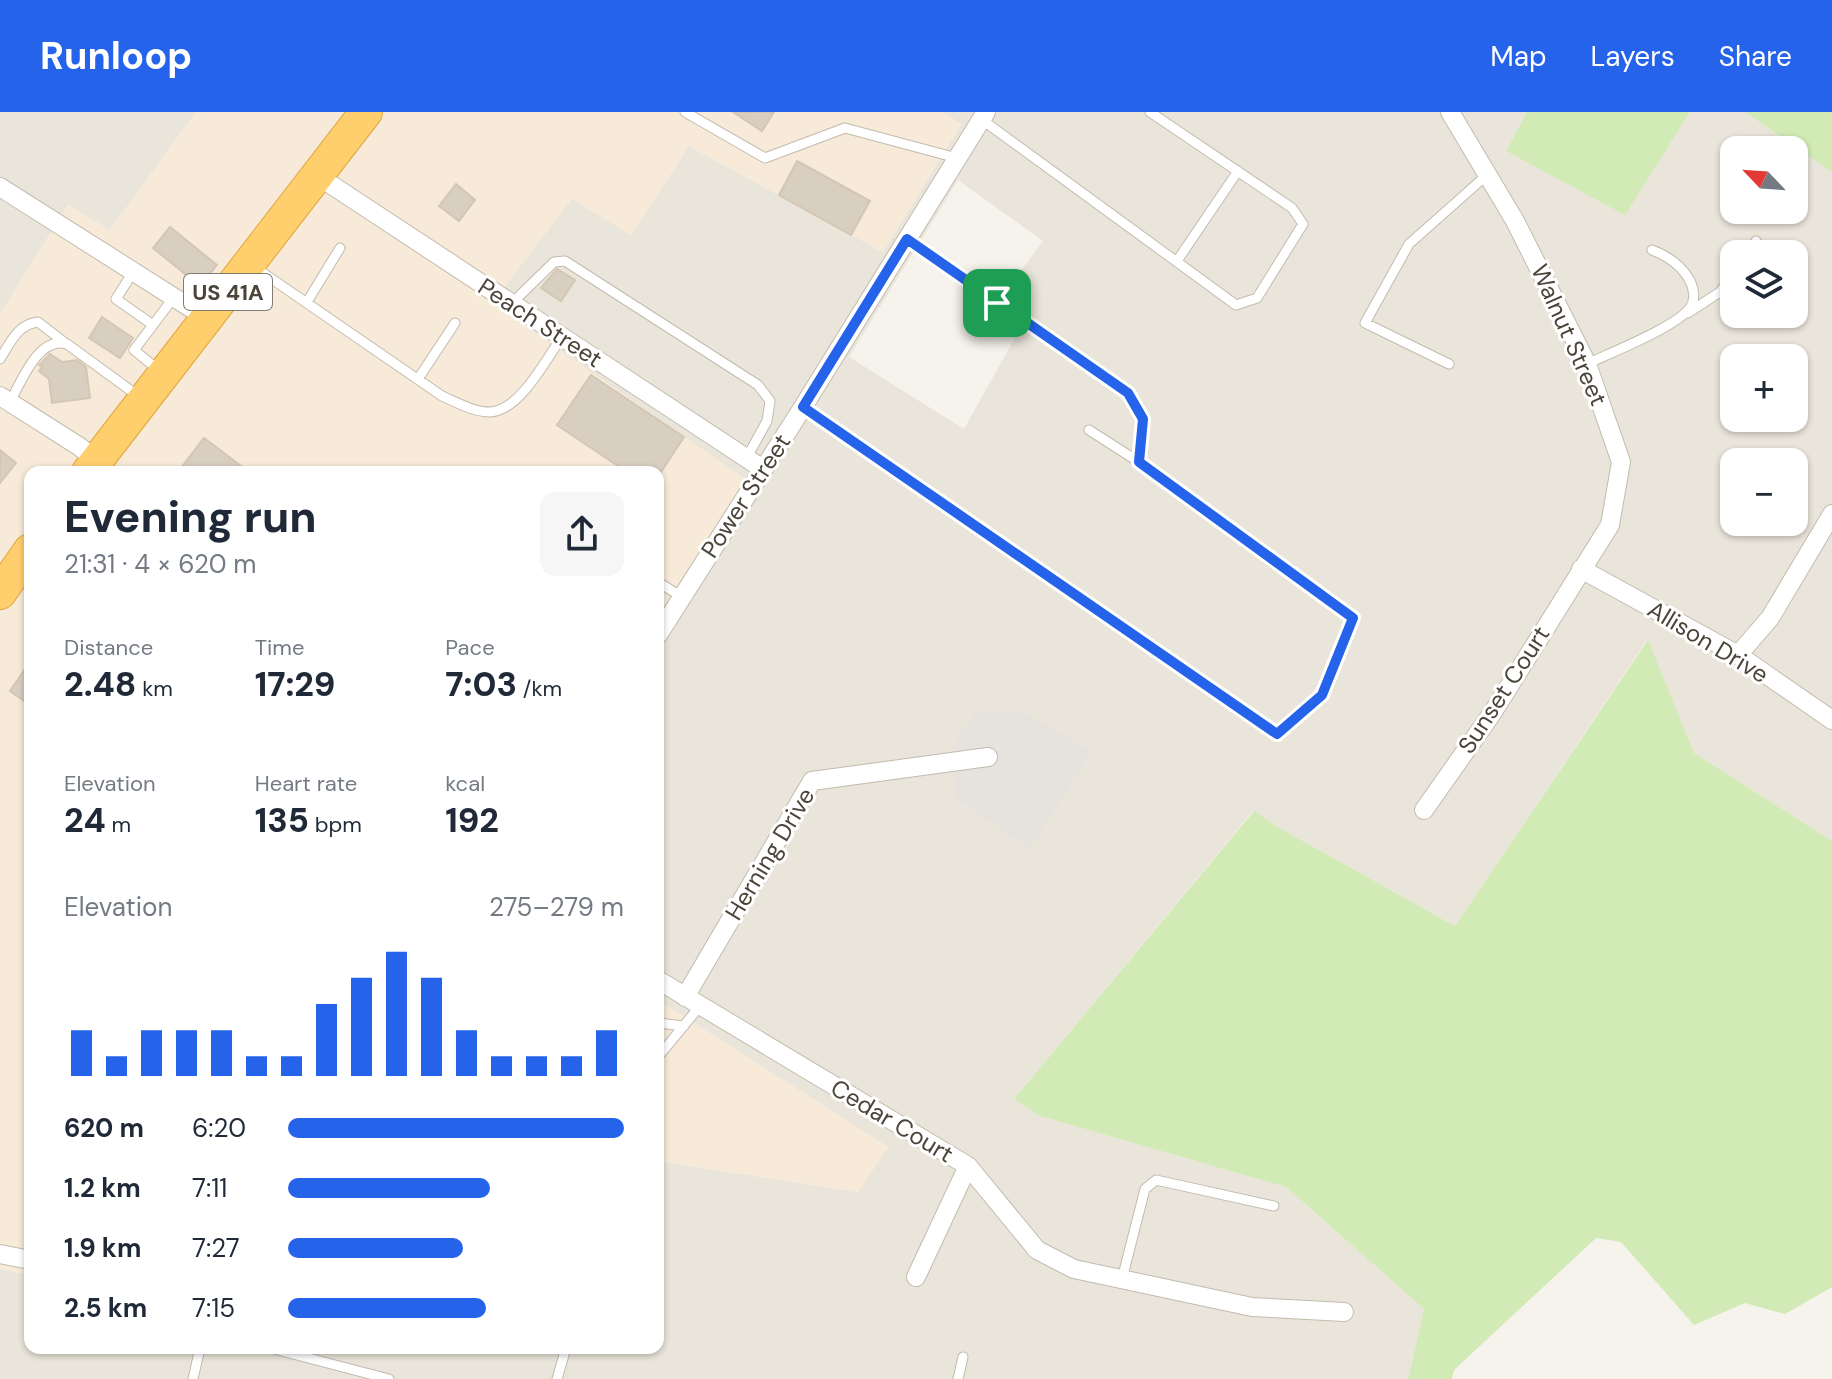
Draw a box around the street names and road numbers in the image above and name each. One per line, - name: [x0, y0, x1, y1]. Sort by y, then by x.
- street label: Walnut Street: [1524, 259, 1614, 410]
- street label: Peach Street: [472, 271, 608, 374]
- road number: US 41A: [184, 274, 272, 310]
- street label: Power Street: [694, 428, 797, 564]
- street label: Allison Drive: [1642, 593, 1774, 690]
- street label: Sunset Court: [1451, 620, 1556, 759]
- street label: Herning Drive: [718, 782, 821, 925]
- street label: Cedar Court: [825, 1072, 959, 1169]

